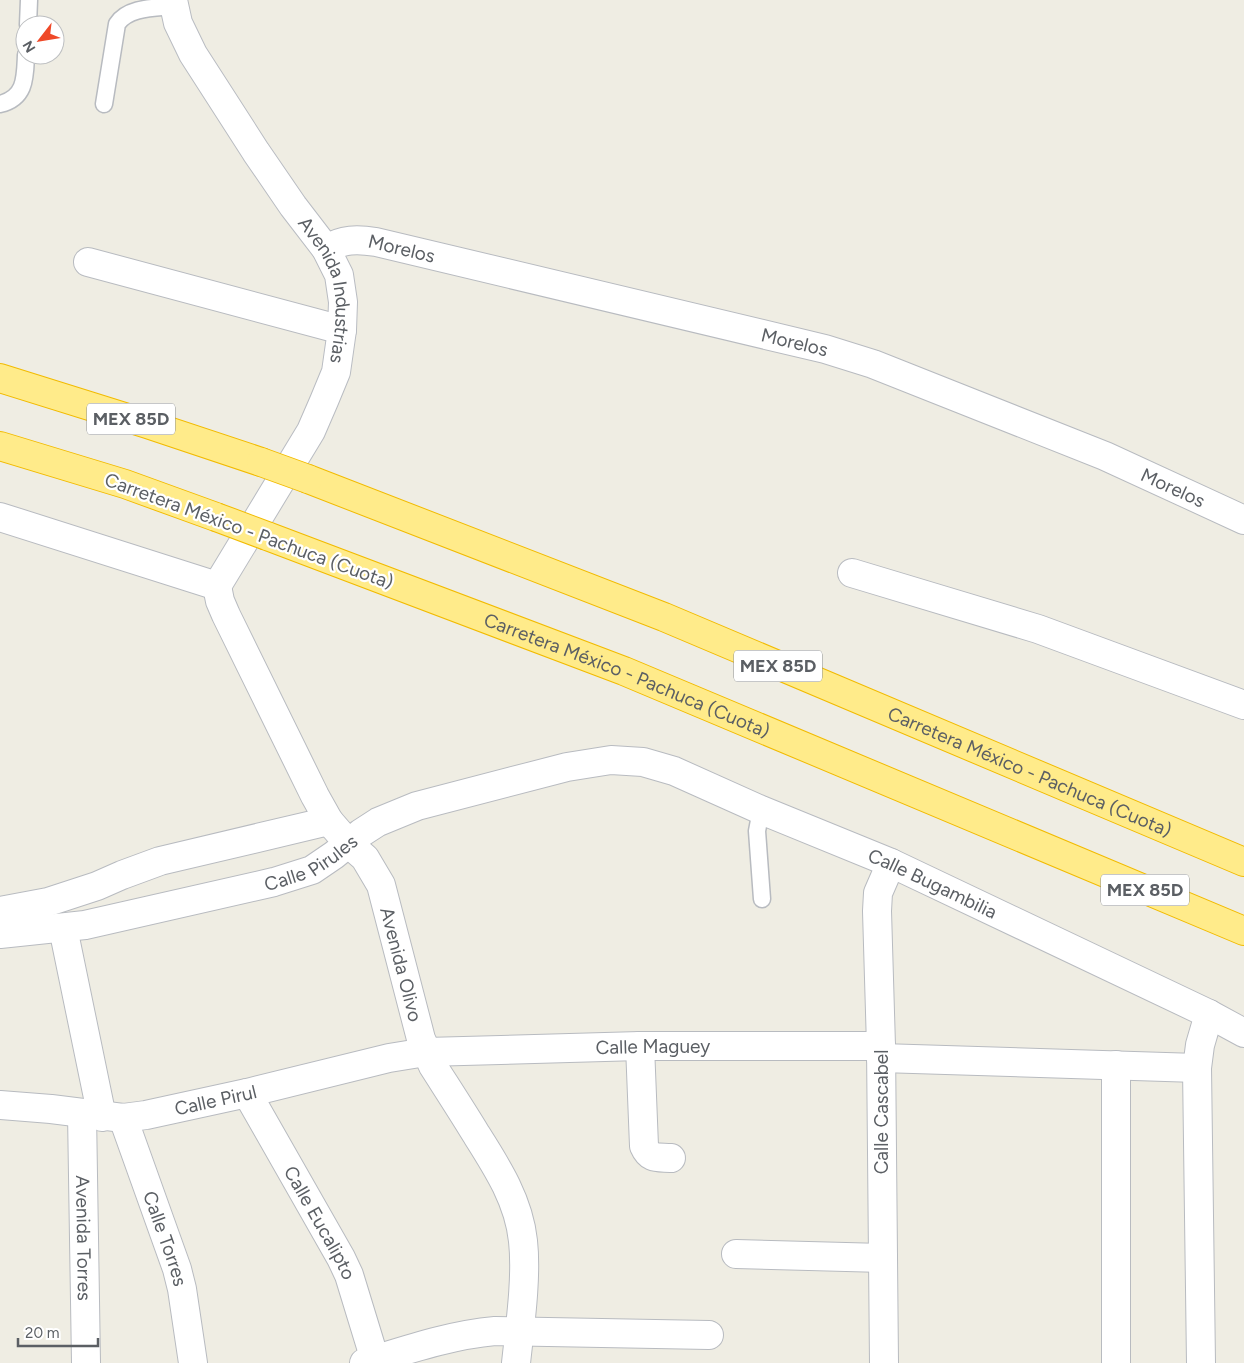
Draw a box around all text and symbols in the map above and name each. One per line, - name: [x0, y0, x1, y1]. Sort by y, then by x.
- north arrow: [15, 15, 65, 65]
- text: N: [19, 37, 39, 55]
- street label: Avenida Industrias: [294, 212, 355, 365]
- street label: Morelos: [366, 229, 437, 267]
- street label: Morelos: [759, 323, 830, 361]
- road number: MEX 85D: [87, 404, 175, 434]
- street label: Morelos: [1137, 463, 1209, 512]
- street label: Carretera México - Pachuca (Cuota): [102, 468, 396, 594]
- street label: Carretera México - Pachuca (Cuota): [481, 608, 773, 742]
- road number: MEX 85D: [734, 650, 822, 681]
- street label: Carretera México - Pachuca (Cuota): [885, 701, 1175, 842]
- street label: Calle Pirules: [262, 829, 362, 895]
- street label: Calle Bugambilia: [865, 843, 1001, 923]
- road number: MEX 85D: [1101, 874, 1189, 906]
- street label: Avenida Olivo: [376, 905, 427, 1024]
- street label: Calle Maguey: [595, 1035, 710, 1059]
- street label: Calle Cascabel: [870, 1050, 893, 1174]
- street label: Calle Pirul: [172, 1080, 259, 1120]
- street label: Calle Eucalipto: [279, 1162, 361, 1283]
- street label: Avenida Torres: [71, 1175, 97, 1301]
- street label: Calle Torres: [139, 1188, 192, 1289]
- scale bar: [18, 1316, 98, 1348]
- text: 20 m: [25, 1324, 59, 1342]

